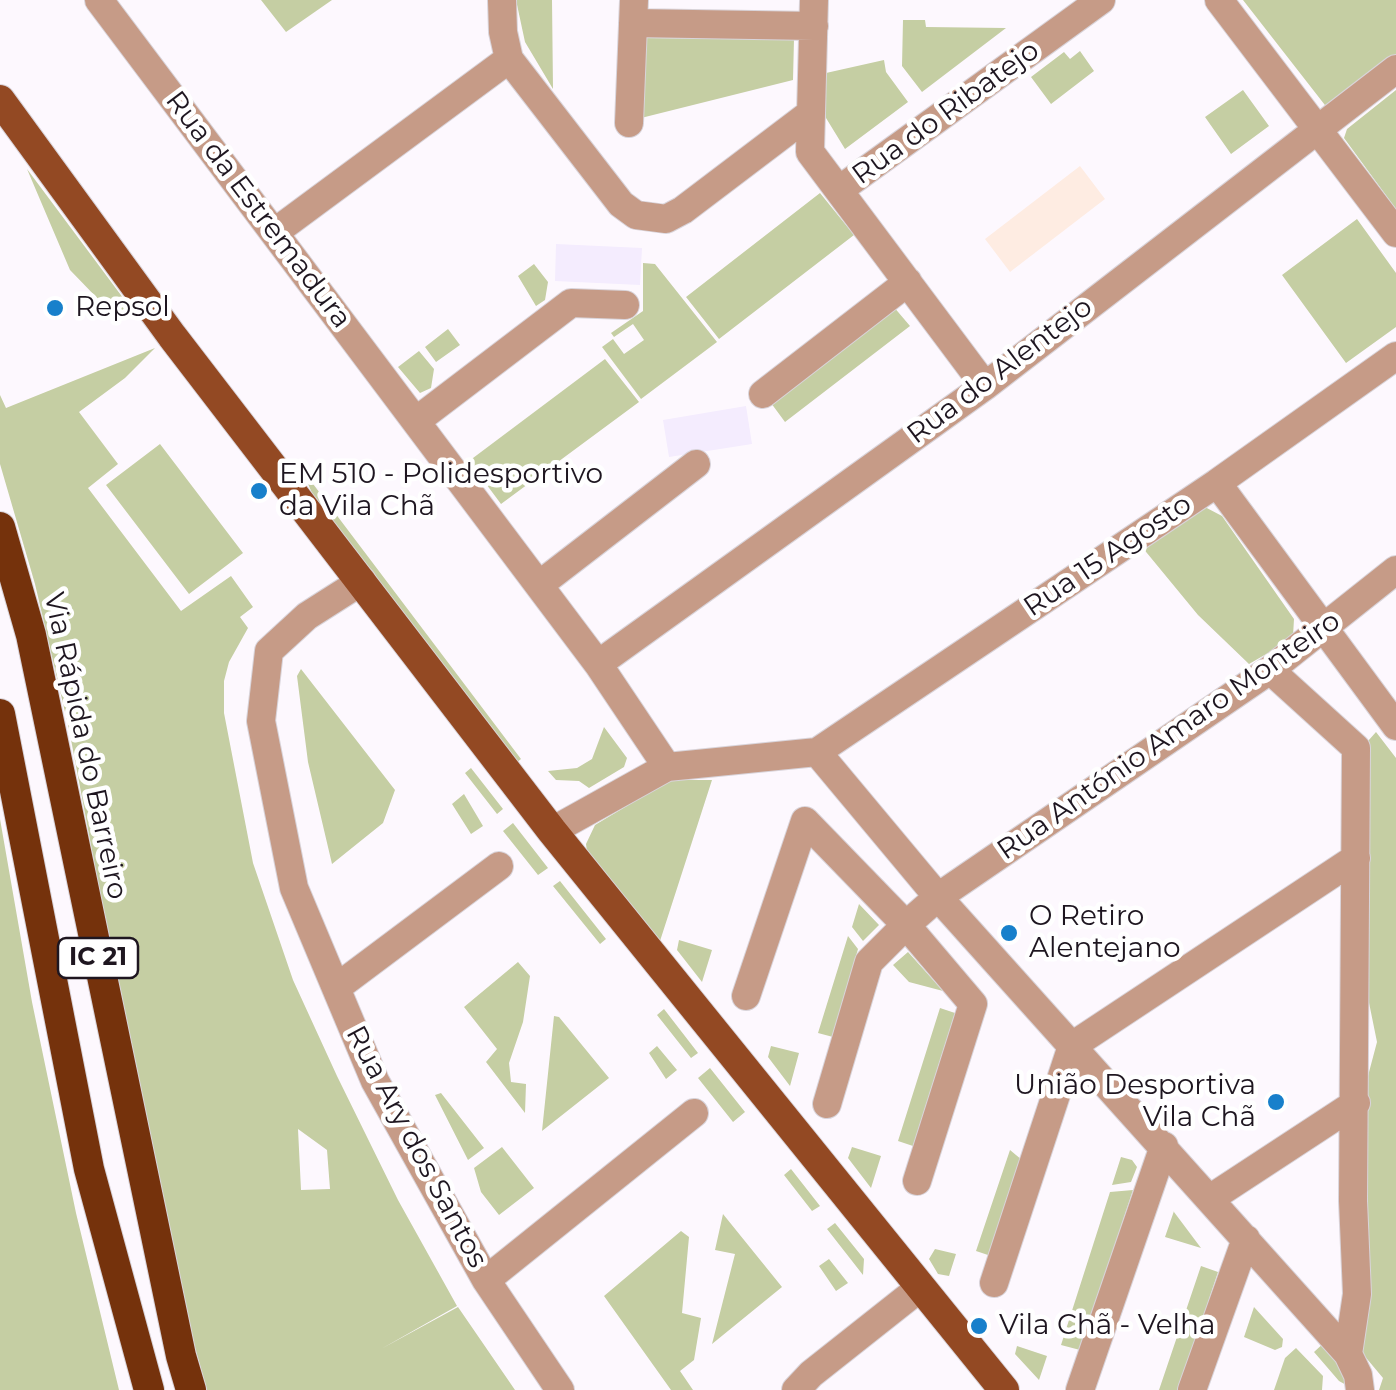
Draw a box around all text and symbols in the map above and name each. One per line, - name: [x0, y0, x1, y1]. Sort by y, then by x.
- street label: Rua do Ribatejo: [846, 34, 1046, 192]
- street label: Rua da Estremadura: [158, 85, 358, 335]
- street label: Rua do Alentejo: [901, 290, 1099, 452]
- place label: Repsol: [75, 291, 170, 325]
- marker: Repsol: [44, 297, 66, 319]
- place label: EM 510 - Polidesportivo da Vila Chã: [279, 458, 603, 524]
- marker: EM 510 - Polidesportivo da Vila Chã: [248, 480, 270, 502]
- street label: Rua 15 Agosto: [1018, 488, 1198, 624]
- street label: Via Rápida do Barreiro: [36, 590, 134, 902]
- street label: Rua António Amaro Monteiro: [991, 604, 1347, 868]
- place label: O Retiro Alentejano: [1029, 900, 1181, 966]
- marker: O Retiro Alentejano: [998, 922, 1020, 944]
- road number: IC 21: [58, 938, 138, 978]
- street label: Rua Ary dos Santos: [338, 1020, 494, 1274]
- place label: União Desportiva Vila Chã: [1014, 1069, 1256, 1135]
- marker: União Desportiva Vila Chã: [1265, 1091, 1287, 1113]
- place label: Vila Chã - Velha: [999, 1309, 1216, 1343]
- marker: Vila Chã - Velha: [968, 1315, 990, 1337]

